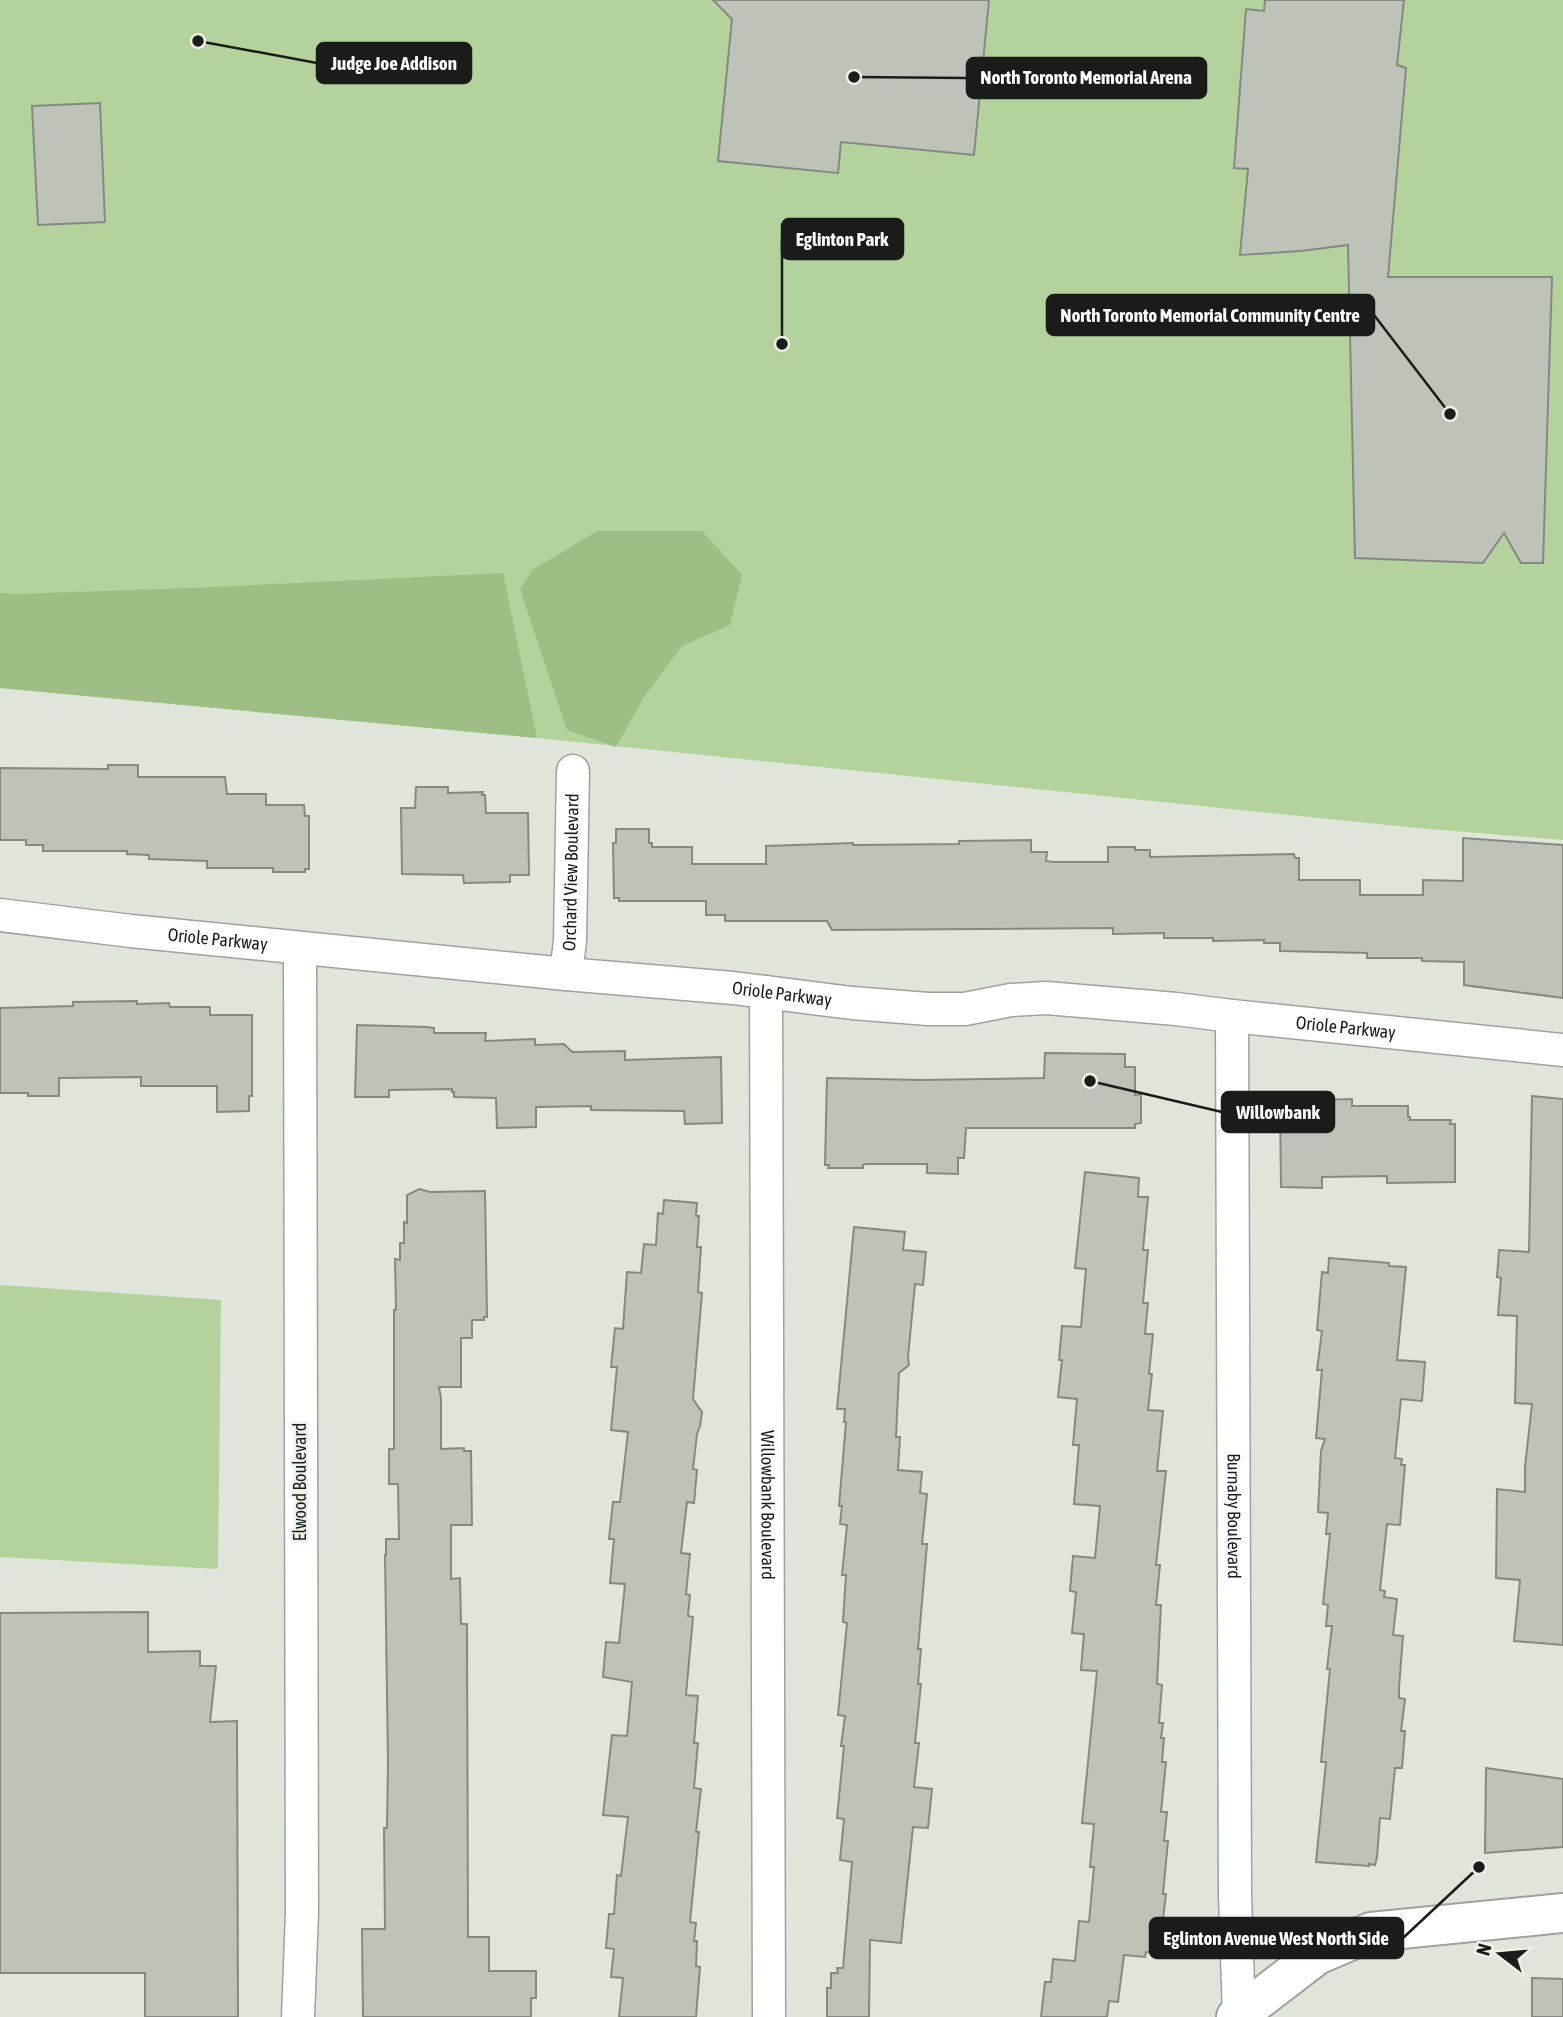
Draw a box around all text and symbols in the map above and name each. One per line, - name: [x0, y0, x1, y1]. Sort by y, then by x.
- callout: Judge Joe Addison: [317, 43, 471, 83]
- text: Judge Joe Addison: [330, 52, 457, 74]
- callout: North Toronto Memorial Arena: [967, 58, 1206, 98]
- text: North Toronto Memorial Arena: [980, 66, 1192, 88]
- callout: Eglinton Park: [782, 219, 903, 259]
- text: Eglinton Park: [796, 228, 889, 250]
- callout: North Toronto Memorial Community Centre: [1047, 295, 1374, 335]
- text: North Toronto Memorial Community Centre: [1060, 304, 1360, 326]
- street label: Orchard View Boulevard: [558, 793, 583, 952]
- street label: Oriole Parkway: [167, 924, 269, 954]
- street label: Oriole Parkway: [731, 977, 833, 1010]
- street label: Oriole Parkway: [1295, 1012, 1397, 1043]
- callout: Willowbank: [1222, 1092, 1334, 1132]
- text: Willowbank: [1235, 1101, 1320, 1123]
- street label: Elwood Boulevard: [289, 1423, 310, 1541]
- street label: Willowbank Boulevard: [757, 1430, 779, 1580]
- street label: Burnaby Boulevard: [1223, 1453, 1245, 1579]
- callout: Eglinton Avenue West North Side: [1150, 1918, 1403, 1958]
- north arrow: [1465, 1919, 1535, 1989]
- text: Eglinton Avenue West North Side: [1163, 1927, 1389, 1949]
- text: N: [1472, 1941, 1496, 1958]

